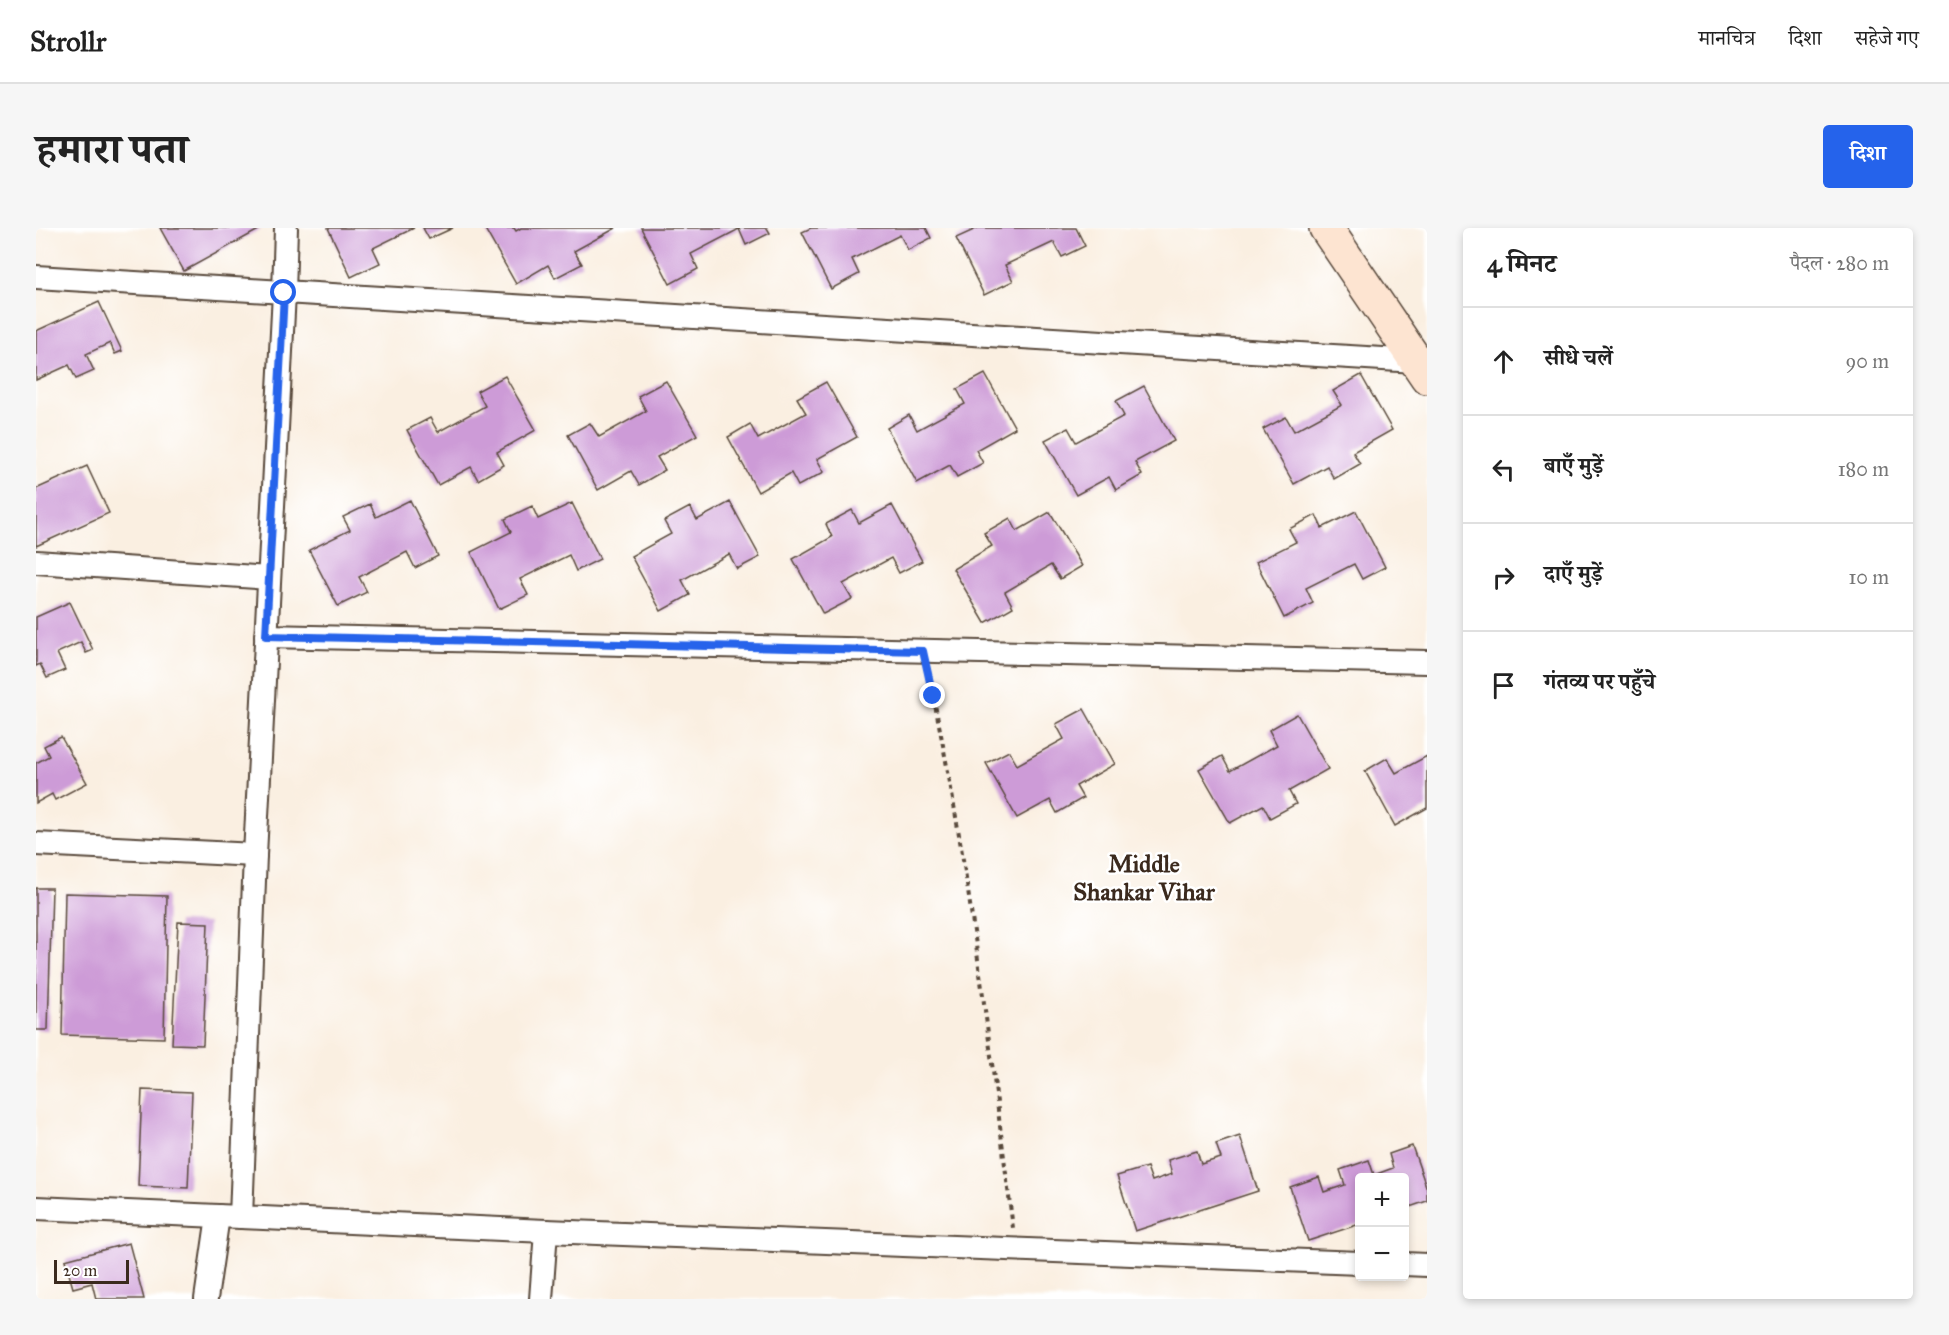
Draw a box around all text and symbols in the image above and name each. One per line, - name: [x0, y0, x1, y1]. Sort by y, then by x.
- text: Strollr: [30, 24, 106, 59]
- text: मानचित्र: [1698, 25, 1755, 51]
- text: दिशा: [1788, 25, 1822, 51]
- text: सहेजे गए: [1855, 25, 1919, 51]
- text: हमारा पता: [36, 123, 188, 175]
- button: दिशा: [1823, 125, 1913, 188]
- text: 4 मिनट: [1487, 247, 1556, 279]
- text: पैदल · 280 m: [1790, 251, 1889, 275]
- route start: [270, 279, 296, 305]
- text: सीधे चलें: [1544, 344, 1613, 371]
- icon: ahead: [1487, 345, 1520, 378]
- text: 90 m: [1846, 349, 1889, 373]
- text: बाएँ मुड़ें: [1544, 452, 1603, 479]
- icon: left: [1487, 453, 1520, 486]
- text: 180 m: [1838, 457, 1889, 481]
- text: दाएँ मुड़ें: [1544, 560, 1603, 587]
- icon: right: [1487, 561, 1520, 594]
- text: 10 m: [1848, 565, 1889, 589]
- text: गंतव्य पर पहुँचे: [1544, 668, 1655, 695]
- icon: arrive: [1487, 669, 1520, 702]
- route end: [919, 682, 945, 708]
- district label: Middle Shankar Vihar: [1073, 849, 1216, 907]
- map controls: [1355, 1173, 1409, 1281]
- button: +: [1355, 1173, 1409, 1227]
- button: −: [1355, 1227, 1409, 1281]
- scale bar: [54, 1257, 129, 1284]
- text: 20 m: [63, 1261, 97, 1280]

